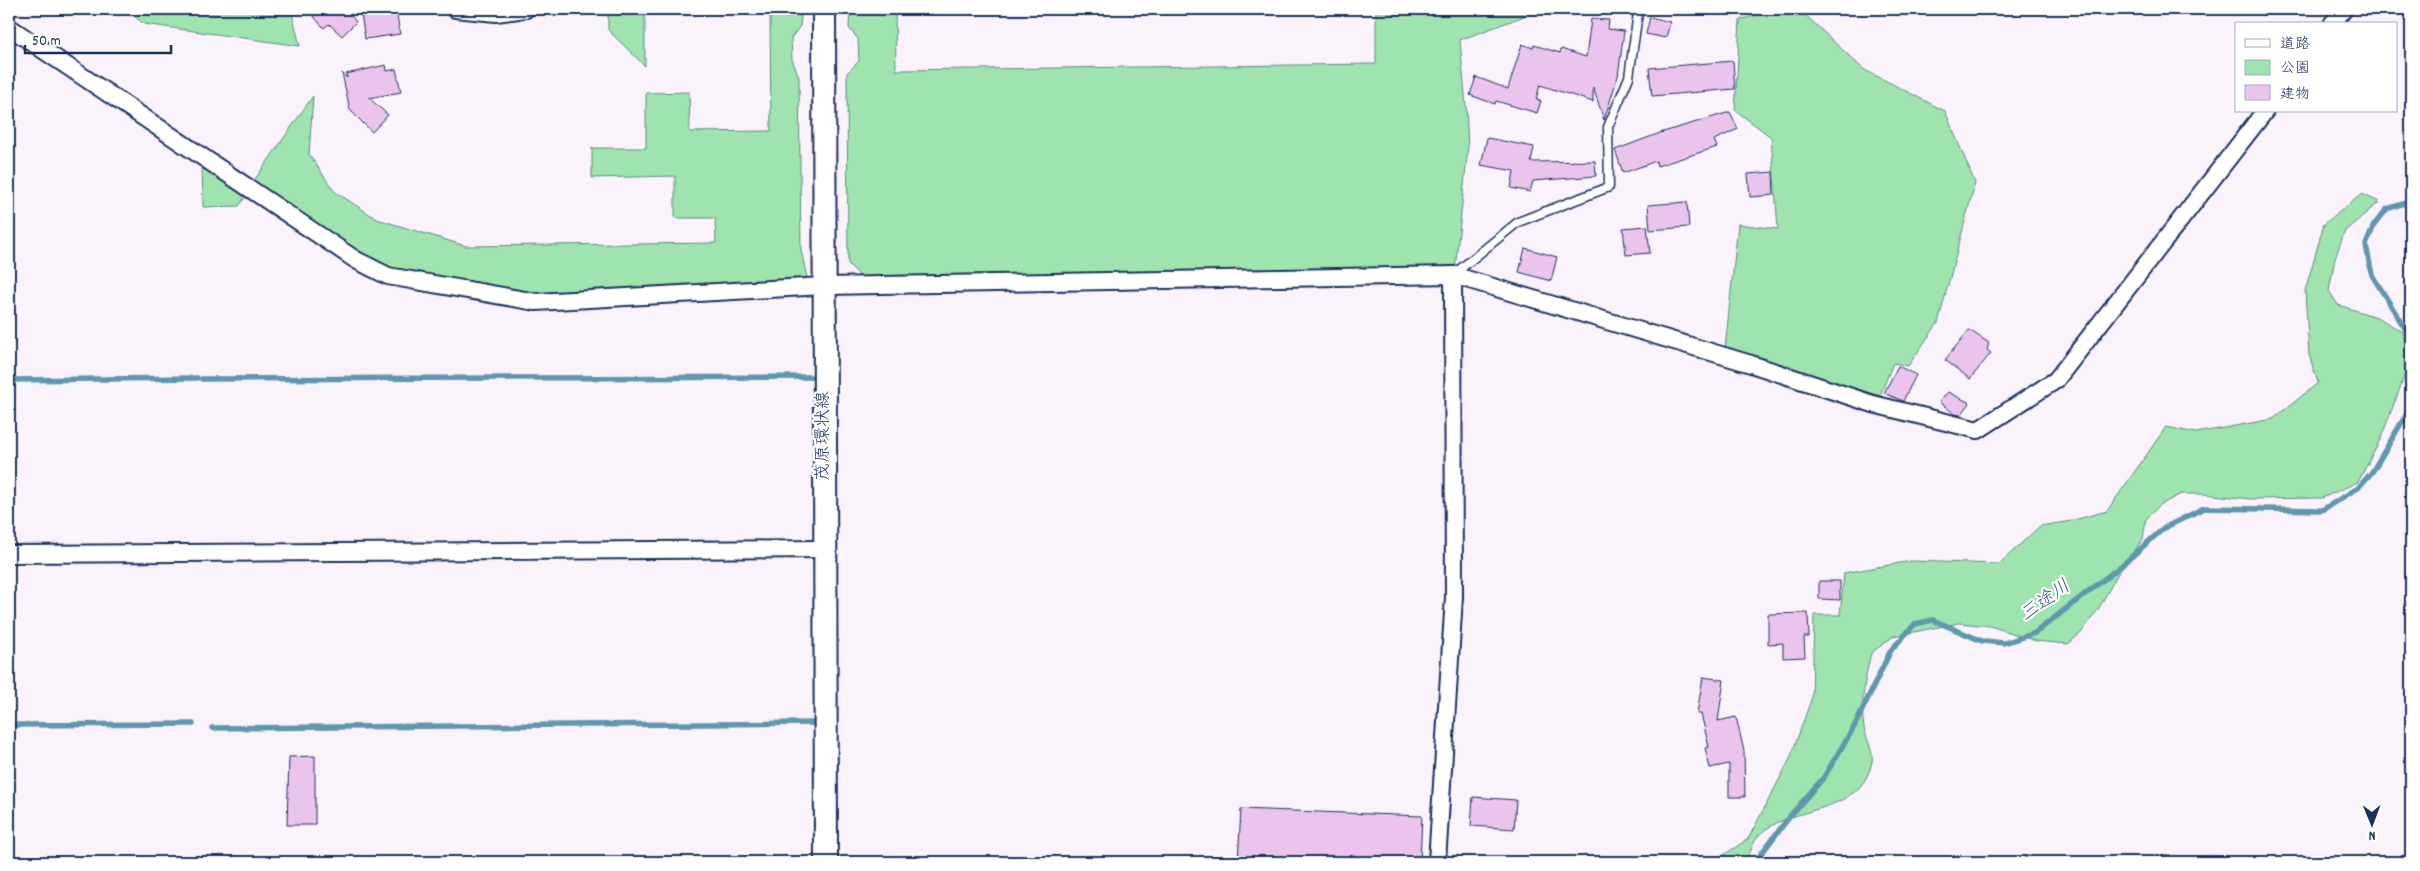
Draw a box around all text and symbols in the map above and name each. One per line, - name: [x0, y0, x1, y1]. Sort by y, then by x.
- scale bar: [25, 22, 171, 54]
- legend: [2235, 22, 2398, 112]
- text: 50 m: [32, 31, 61, 53]
- text: 道路: [2280, 34, 2310, 56]
- text: 公園: [2280, 58, 2310, 80]
- text: 建物: [2280, 84, 2310, 106]
- street label: 茂原環状線: [812, 391, 837, 481]
- water label: 三途川: [2015, 574, 2077, 630]
- north arrow: [2348, 798, 2398, 848]
- text: N: [2368, 825, 2376, 845]

